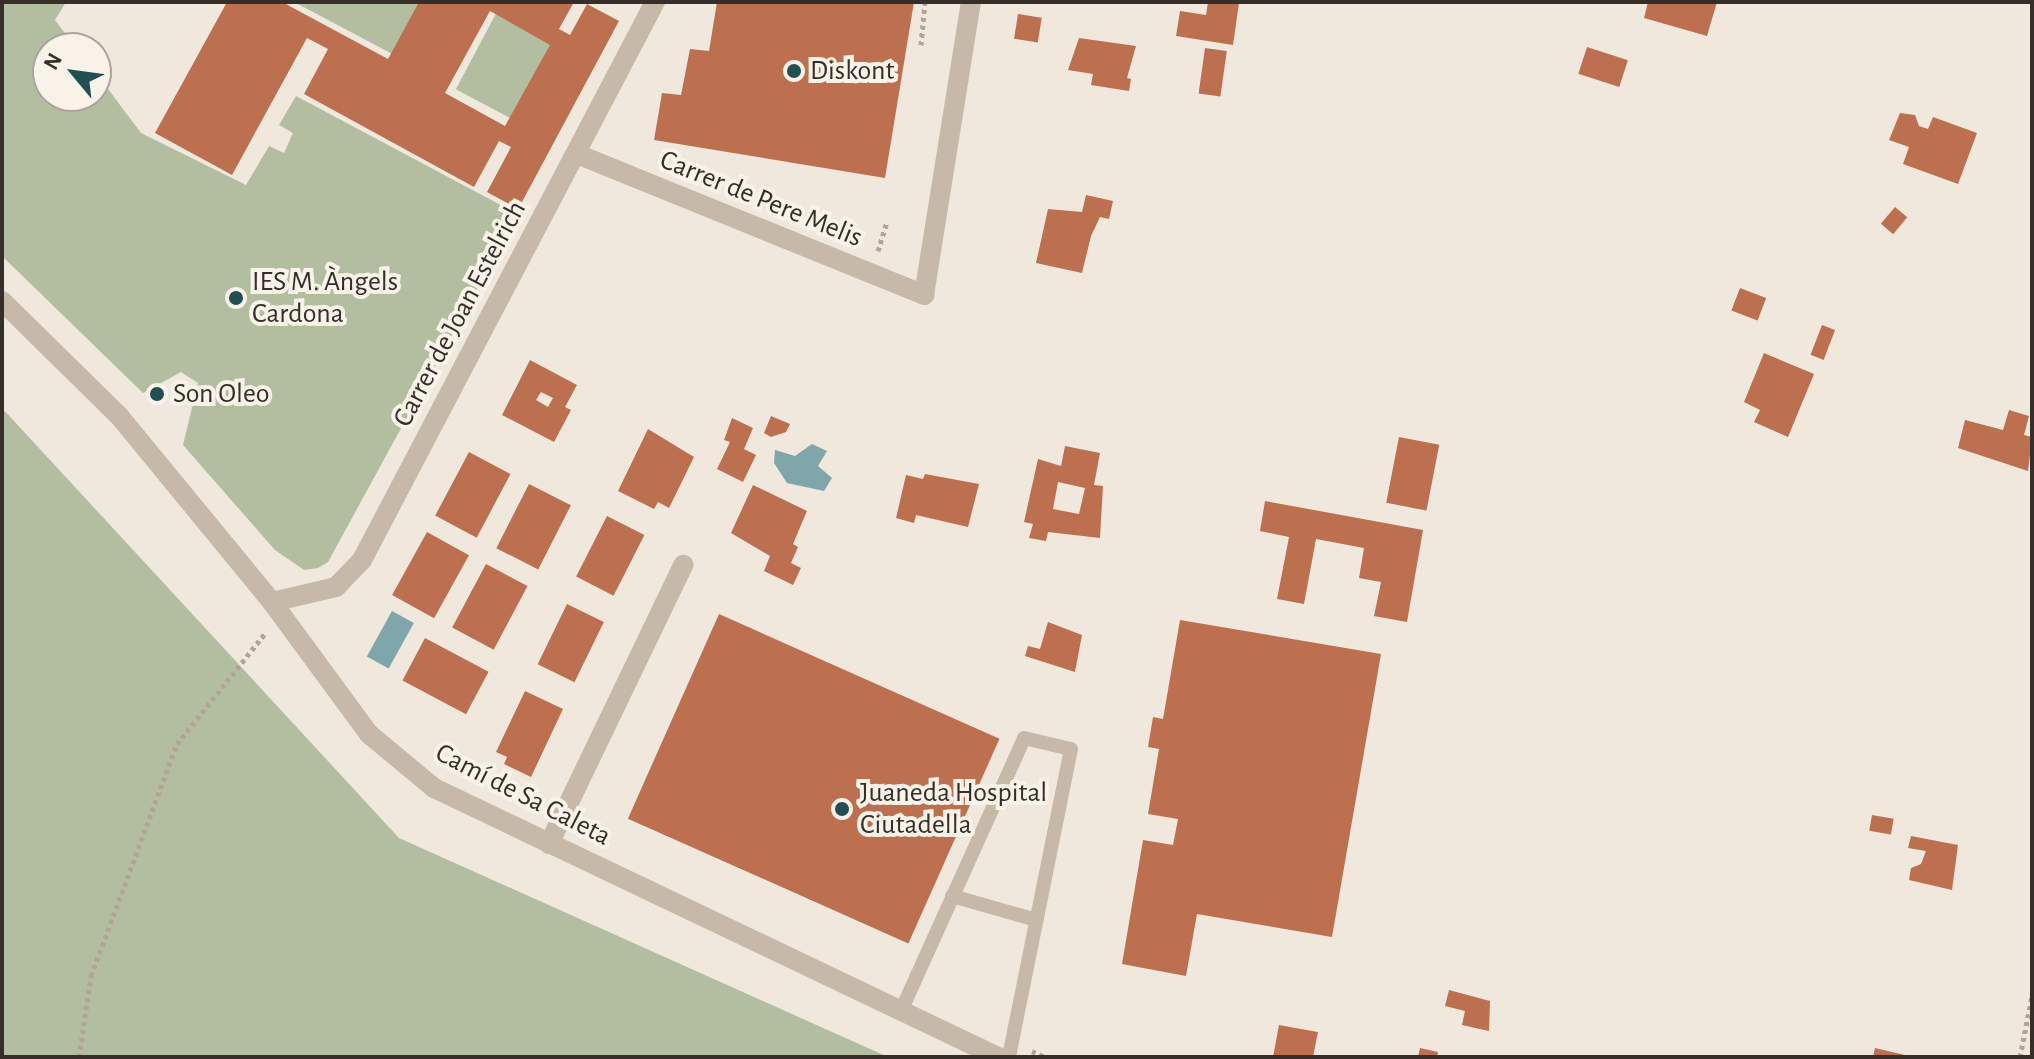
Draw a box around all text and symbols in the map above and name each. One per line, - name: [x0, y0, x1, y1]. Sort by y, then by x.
- north arrow: [32, 32, 112, 112]
- text: N: [39, 49, 66, 73]
- place label: Diskont: [810, 54, 894, 88]
- marker: Diskont: [785, 62, 803, 80]
- street label: Carrer de Pere Melis: [655, 143, 867, 255]
- street label: Carrer de Joan Estelrich: [386, 195, 534, 433]
- place label: IES M. Àngels Cardona: [252, 265, 398, 331]
- marker: IES M. Àngels Cardona: [227, 289, 245, 307]
- place label: Son Oleo: [173, 377, 270, 411]
- marker: Son Oleo: [148, 385, 166, 403]
- street label: Camí de Sa Caleta: [430, 736, 616, 854]
- place label: Juaneda Hospital Ciutadella: [860, 776, 1047, 842]
- marker: Juaneda Hospital Ciutadella: [831, 798, 853, 820]

